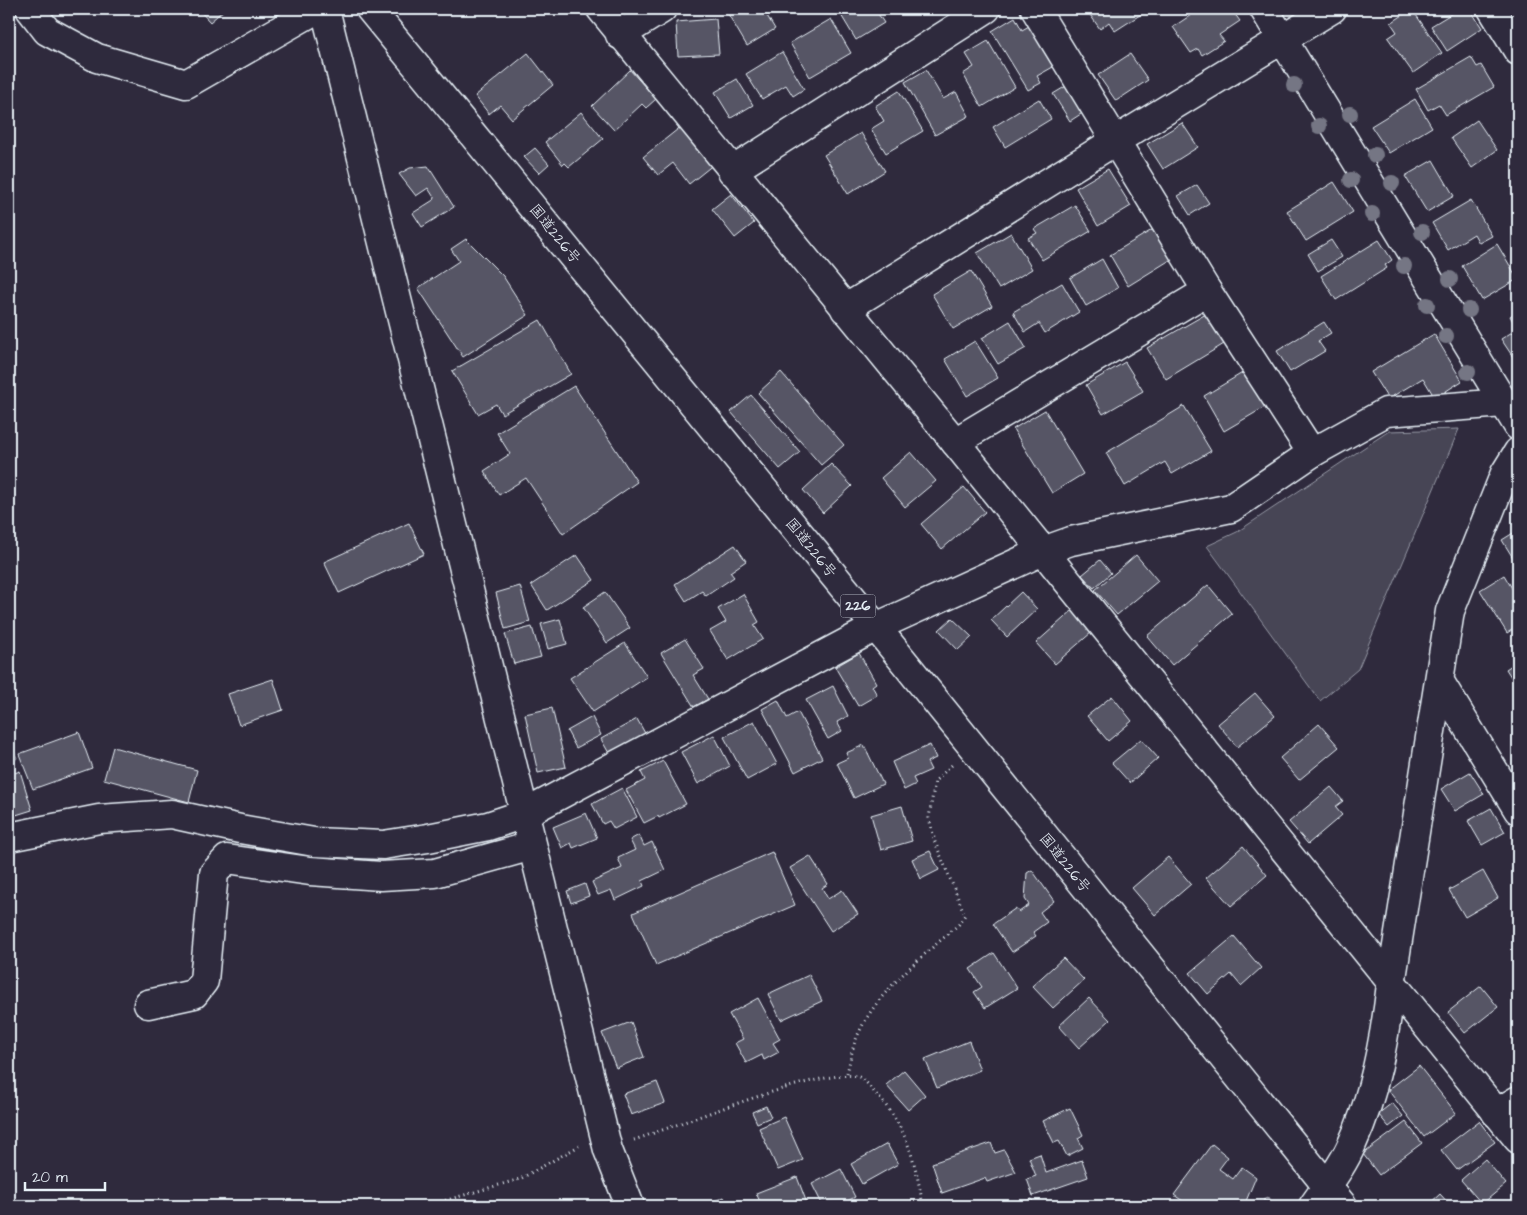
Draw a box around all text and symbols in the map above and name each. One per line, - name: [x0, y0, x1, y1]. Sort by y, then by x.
- street label: 国道226号: [524, 200, 586, 268]
- street label: 国道226号: [780, 514, 842, 582]
- road number: 226: [840, 594, 876, 618]
- street label: 国道226号: [1034, 829, 1096, 897]
- scale bar: [25, 1160, 105, 1192]
- text: 20 m: [32, 1167, 68, 1188]

